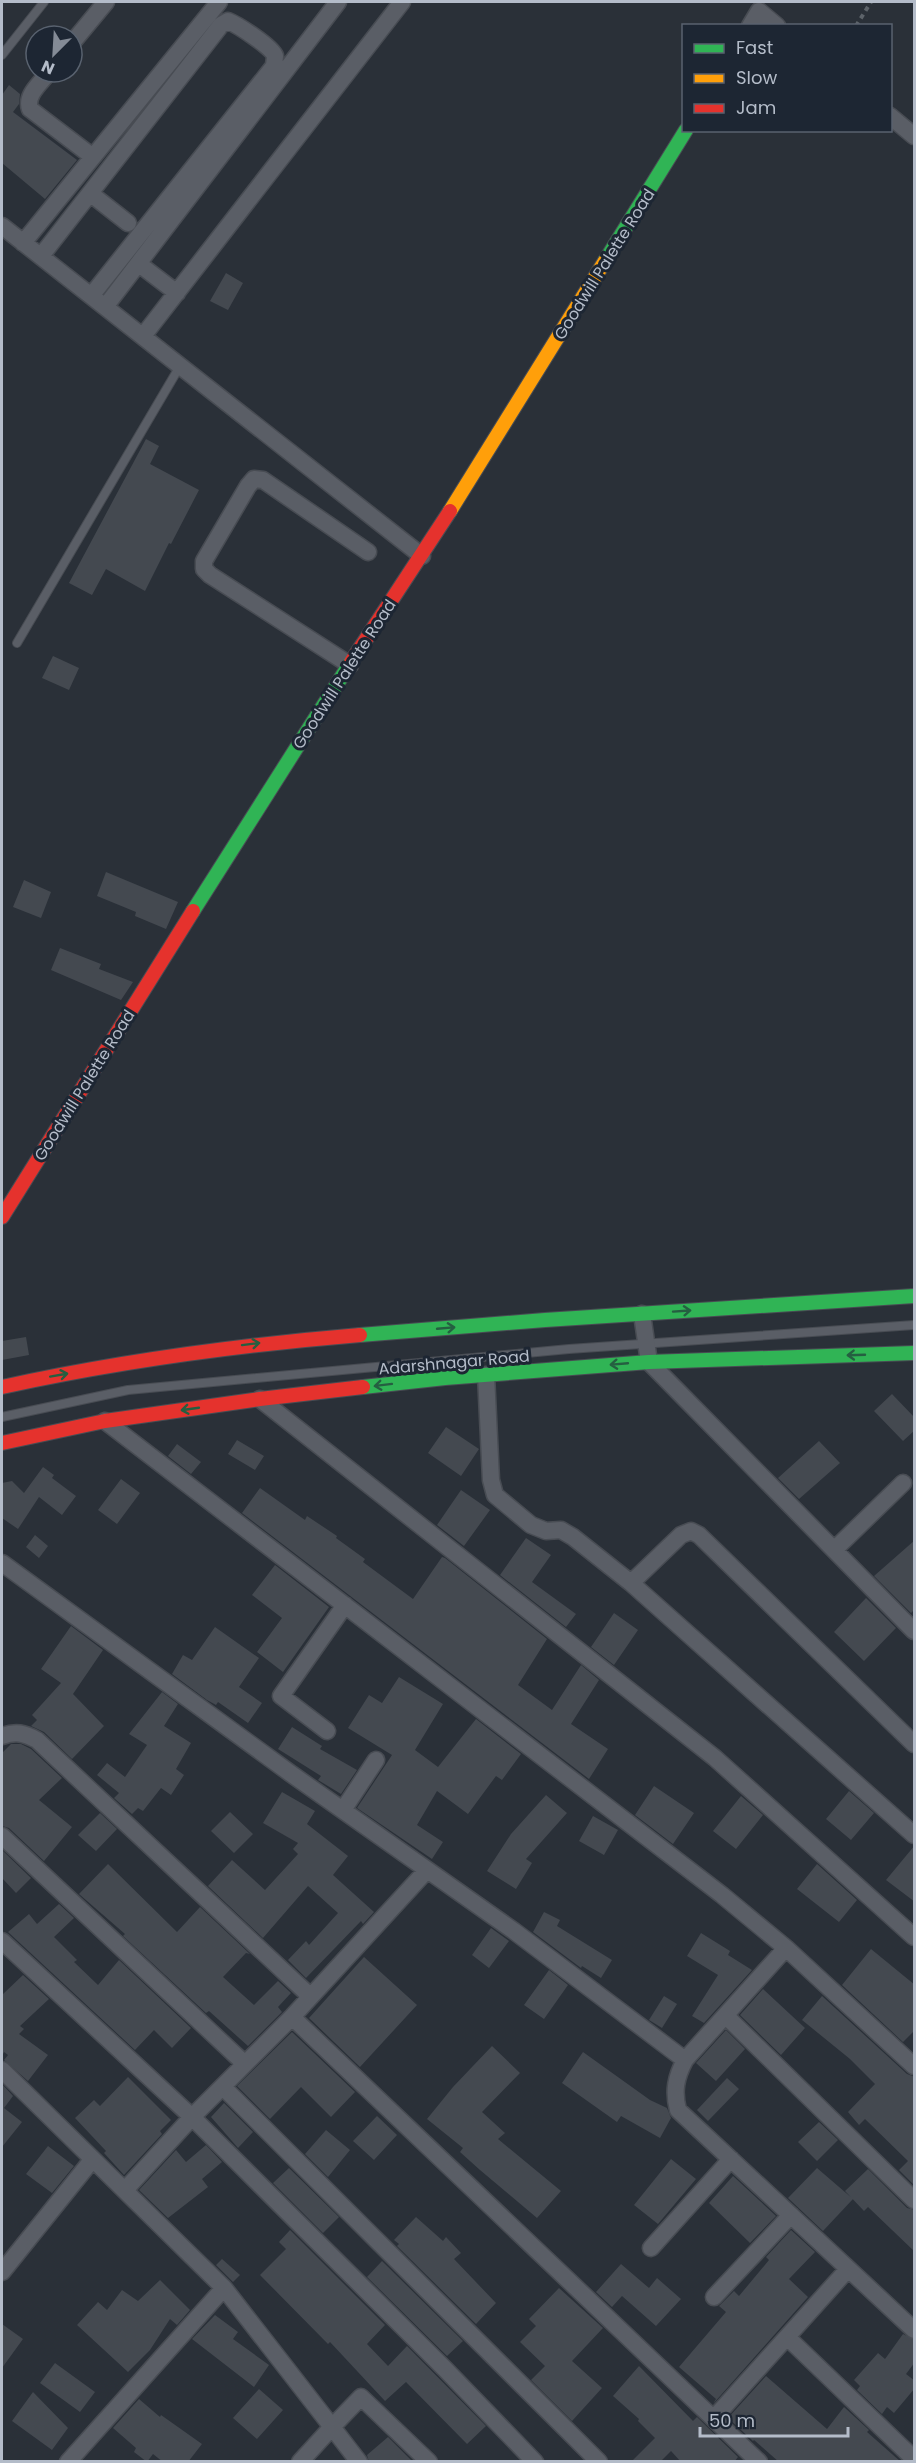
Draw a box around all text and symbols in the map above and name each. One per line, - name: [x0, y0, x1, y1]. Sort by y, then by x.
- north arrow: [24, 24, 84, 84]
- legend: [682, 24, 892, 132]
- text: Fast: [736, 35, 773, 60]
- text: N: [38, 54, 58, 80]
- text: Slow: [736, 65, 778, 90]
- text: Jam: [736, 95, 776, 120]
- street label: Goodwill Palette Road: [548, 184, 660, 344]
- street label: Goodwill Palette Road: [287, 595, 402, 754]
- street label: Goodwill Palette Road: [28, 1005, 140, 1165]
- one-way arrow: [672, 1305, 692, 1316]
- one-way arrow: [435, 1322, 455, 1333]
- one-way arrow: [241, 1339, 261, 1350]
- street label: Adarshnagar Road: [378, 1344, 531, 1381]
- one-way arrow: [847, 1349, 867, 1361]
- one-way arrow: [610, 1359, 630, 1370]
- one-way arrow: [48, 1369, 68, 1380]
- one-way arrow: [374, 1380, 394, 1391]
- one-way arrow: [180, 1403, 200, 1414]
- scale bar: [700, 2400, 848, 2438]
- text: 50 m: [709, 2408, 755, 2433]

